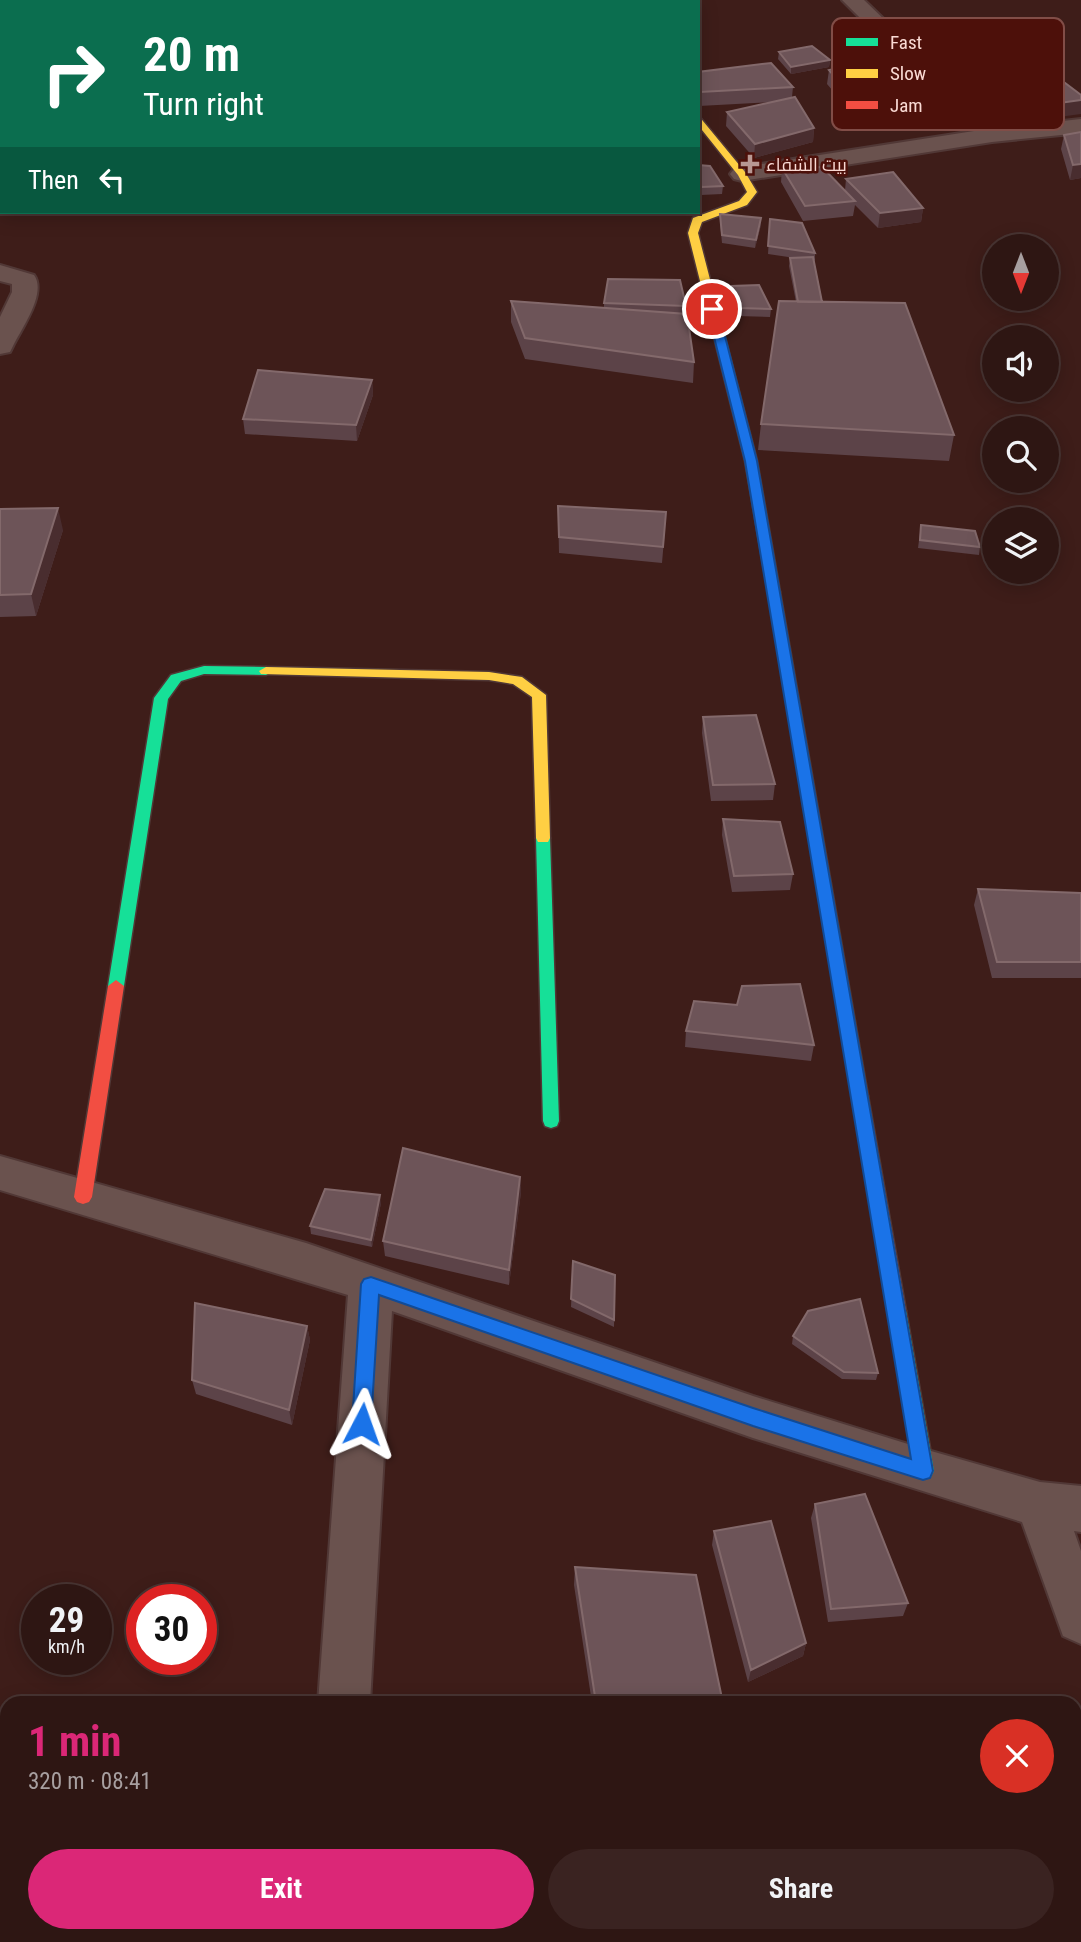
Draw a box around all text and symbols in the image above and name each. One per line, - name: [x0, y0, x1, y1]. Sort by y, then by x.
- legend: [832, 18, 1064, 130]
- text: 20 m: [143, 26, 240, 83]
- icon: right: [28, 28, 119, 119]
- text: Fast: [890, 31, 922, 54]
- text: Slow: [890, 62, 926, 85]
- text: Turn right: [143, 85, 264, 123]
- text: Jam: [890, 94, 923, 117]
- marker: بيت الشفاء: [740, 154, 760, 174]
- place label: بيت الشفاء: [766, 154, 847, 175]
- icon: left: [93, 161, 131, 199]
- text: Then: [28, 165, 79, 195]
- north arrow: [982, 234, 1059, 312]
- map controls: [982, 234, 1059, 584]
- pin: [682, 279, 742, 339]
- icon: arrive: [693, 290, 731, 328]
- button: sound: [982, 325, 1059, 402]
- button: search: [982, 416, 1059, 493]
- button: layers: [982, 507, 1059, 584]
- position arrow: [325, 1387, 399, 1461]
- speed limit sign: 30: [126, 1584, 217, 1675]
- text: 29: [49, 1600, 84, 1641]
- text: km/h: [48, 1636, 85, 1657]
- text: 1 min: [28, 1717, 121, 1766]
- button: close: [980, 1719, 1054, 1793]
- text: 320 m · 08:41: [28, 1768, 152, 1795]
- button: Exit: [28, 1849, 534, 1929]
- button: Share: [548, 1849, 1054, 1929]

